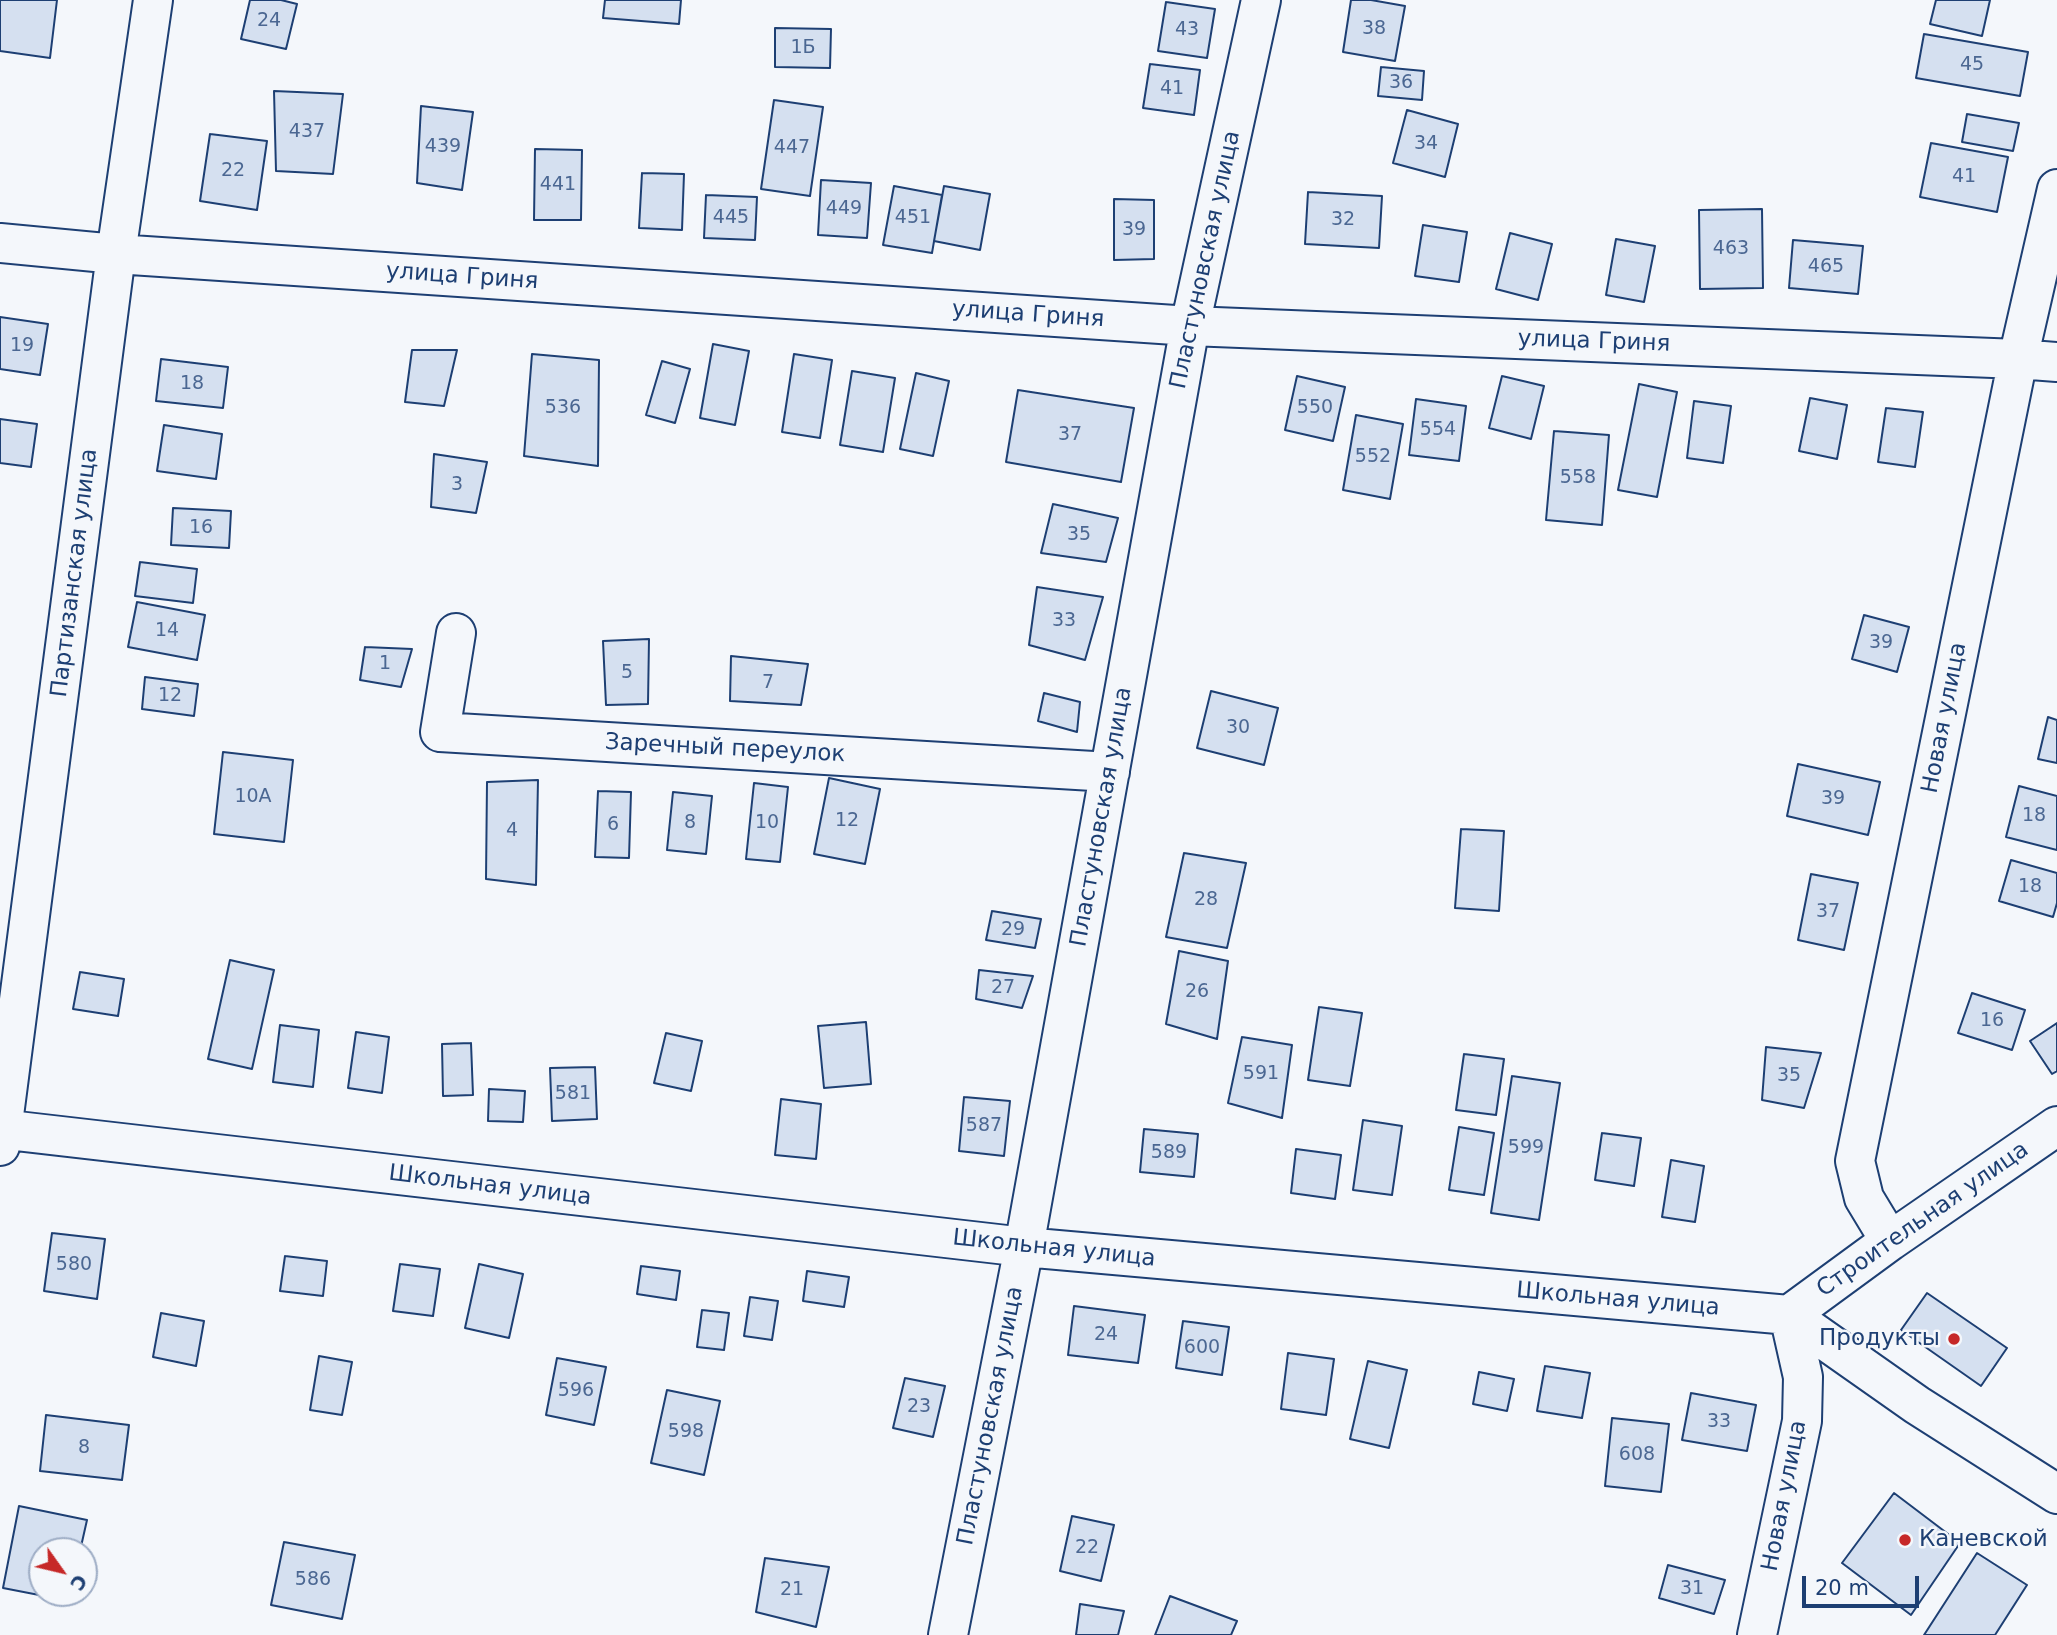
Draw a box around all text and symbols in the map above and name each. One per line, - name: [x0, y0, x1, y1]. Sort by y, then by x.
- house number: 24: [257, 10, 281, 32]
- house number: 38: [1362, 18, 1386, 40]
- house number: 43: [1175, 19, 1199, 41]
- house number: 1Б: [790, 37, 816, 59]
- house number: 45: [1960, 54, 1984, 76]
- house number: 36: [1389, 72, 1413, 94]
- house number: 41: [1160, 78, 1184, 100]
- house number: 437: [289, 121, 325, 143]
- street label: Пластуновская улица: [1165, 128, 1247, 392]
- house number: 34: [1414, 133, 1438, 155]
- house number: 439: [425, 136, 461, 158]
- house number: 447: [774, 137, 810, 159]
- house number: 22: [221, 160, 245, 182]
- house number: 41: [1952, 166, 1976, 188]
- house number: 441: [540, 174, 576, 196]
- house number: 449: [826, 198, 862, 220]
- house number: 445: [713, 207, 749, 229]
- house number: 451: [895, 207, 931, 229]
- house number: 32: [1331, 209, 1355, 231]
- house number: 39: [1122, 219, 1146, 241]
- house number: 463: [1713, 238, 1749, 260]
- house number: 465: [1808, 256, 1844, 278]
- street label: улица Гриня: [385, 258, 539, 296]
- street label: улица Гриня: [951, 296, 1105, 334]
- street label: улица Гриня: [1517, 326, 1671, 358]
- house number: 19: [10, 335, 34, 357]
- house number: 18: [180, 373, 204, 395]
- house number: 536: [545, 397, 581, 419]
- house number: 550: [1297, 397, 1333, 419]
- house number: 554: [1420, 419, 1456, 441]
- house number: 37: [1058, 424, 1082, 446]
- house number: 552: [1355, 446, 1391, 468]
- street label: Партизанская улица: [46, 447, 104, 699]
- house number: 558: [1560, 467, 1596, 489]
- house number: 3: [451, 474, 463, 496]
- house number: 16: [189, 517, 213, 539]
- house number: 35: [1067, 524, 1091, 546]
- house number: 33: [1052, 610, 1076, 632]
- house number: 14: [155, 620, 179, 642]
- house number: 39: [1869, 632, 1893, 654]
- street label: Новая улица: [1917, 640, 1973, 796]
- house number: 1: [379, 653, 391, 675]
- house number: 5: [621, 662, 633, 684]
- house number: 7: [762, 672, 774, 694]
- house number: 12: [158, 685, 182, 707]
- street label: Пластуновская улица: [1066, 685, 1138, 949]
- house number: 30: [1226, 717, 1250, 739]
- street label: Заречный переулок: [604, 729, 846, 769]
- house number: 10А: [234, 786, 272, 808]
- house number: 39: [1821, 788, 1845, 810]
- house number: 18: [2022, 805, 2046, 827]
- house number: 12: [835, 810, 859, 832]
- house number: 8: [684, 812, 696, 834]
- house number: 10: [755, 812, 779, 834]
- house number: 6: [607, 814, 619, 836]
- house number: 4: [506, 820, 518, 842]
- house number: 18: [2018, 876, 2042, 898]
- house number: 28: [1194, 889, 1218, 911]
- house number: 37: [1816, 901, 1840, 923]
- house number: 29: [1001, 919, 1025, 941]
- house number: 27: [991, 977, 1015, 999]
- house number: 26: [1185, 981, 1209, 1003]
- house number: 16: [1980, 1010, 2004, 1032]
- house number: 591: [1243, 1063, 1279, 1085]
- house number: 35: [1777, 1065, 1801, 1087]
- house number: 581: [555, 1083, 591, 1105]
- house number: 587: [966, 1115, 1002, 1137]
- street label: Строительная улица: [1812, 1136, 2034, 1304]
- house number: 599: [1508, 1137, 1544, 1159]
- house number: 589: [1151, 1142, 1187, 1164]
- street label: Школьная улица: [387, 1160, 593, 1212]
- street label: Школьная улица: [951, 1225, 1157, 1273]
- house number: 580: [56, 1254, 92, 1276]
- street label: Школьная улица: [1515, 1277, 1721, 1323]
- street label: Пластуновская улица: [952, 1284, 1030, 1548]
- house number: 24: [1094, 1324, 1118, 1346]
- place label: Продукты: [1819, 1325, 1940, 1353]
- marker: Продукты: [1946, 1331, 1962, 1347]
- house number: 600: [1184, 1337, 1220, 1359]
- house number: 596: [558, 1380, 594, 1402]
- house number: 23: [907, 1396, 931, 1418]
- house number: 33: [1707, 1411, 1731, 1433]
- street label: Новая улица: [1757, 1418, 1813, 1574]
- house number: 598: [668, 1421, 704, 1443]
- house number: 8: [78, 1437, 90, 1459]
- house number: 608: [1619, 1444, 1655, 1466]
- place label: Каневской: [1919, 1526, 2048, 1554]
- marker: Каневской: [1897, 1532, 1913, 1548]
- north arrow: [28, 1537, 98, 1607]
- house number: 22: [1075, 1537, 1099, 1559]
- scale bar: [1805, 1562, 1922, 1606]
- house number: 586: [295, 1569, 331, 1591]
- text: С: [66, 1571, 92, 1595]
- text: 20 m: [1815, 1576, 1869, 1600]
- house number: 31: [1680, 1578, 1704, 1600]
- house number: 21: [780, 1579, 804, 1601]

